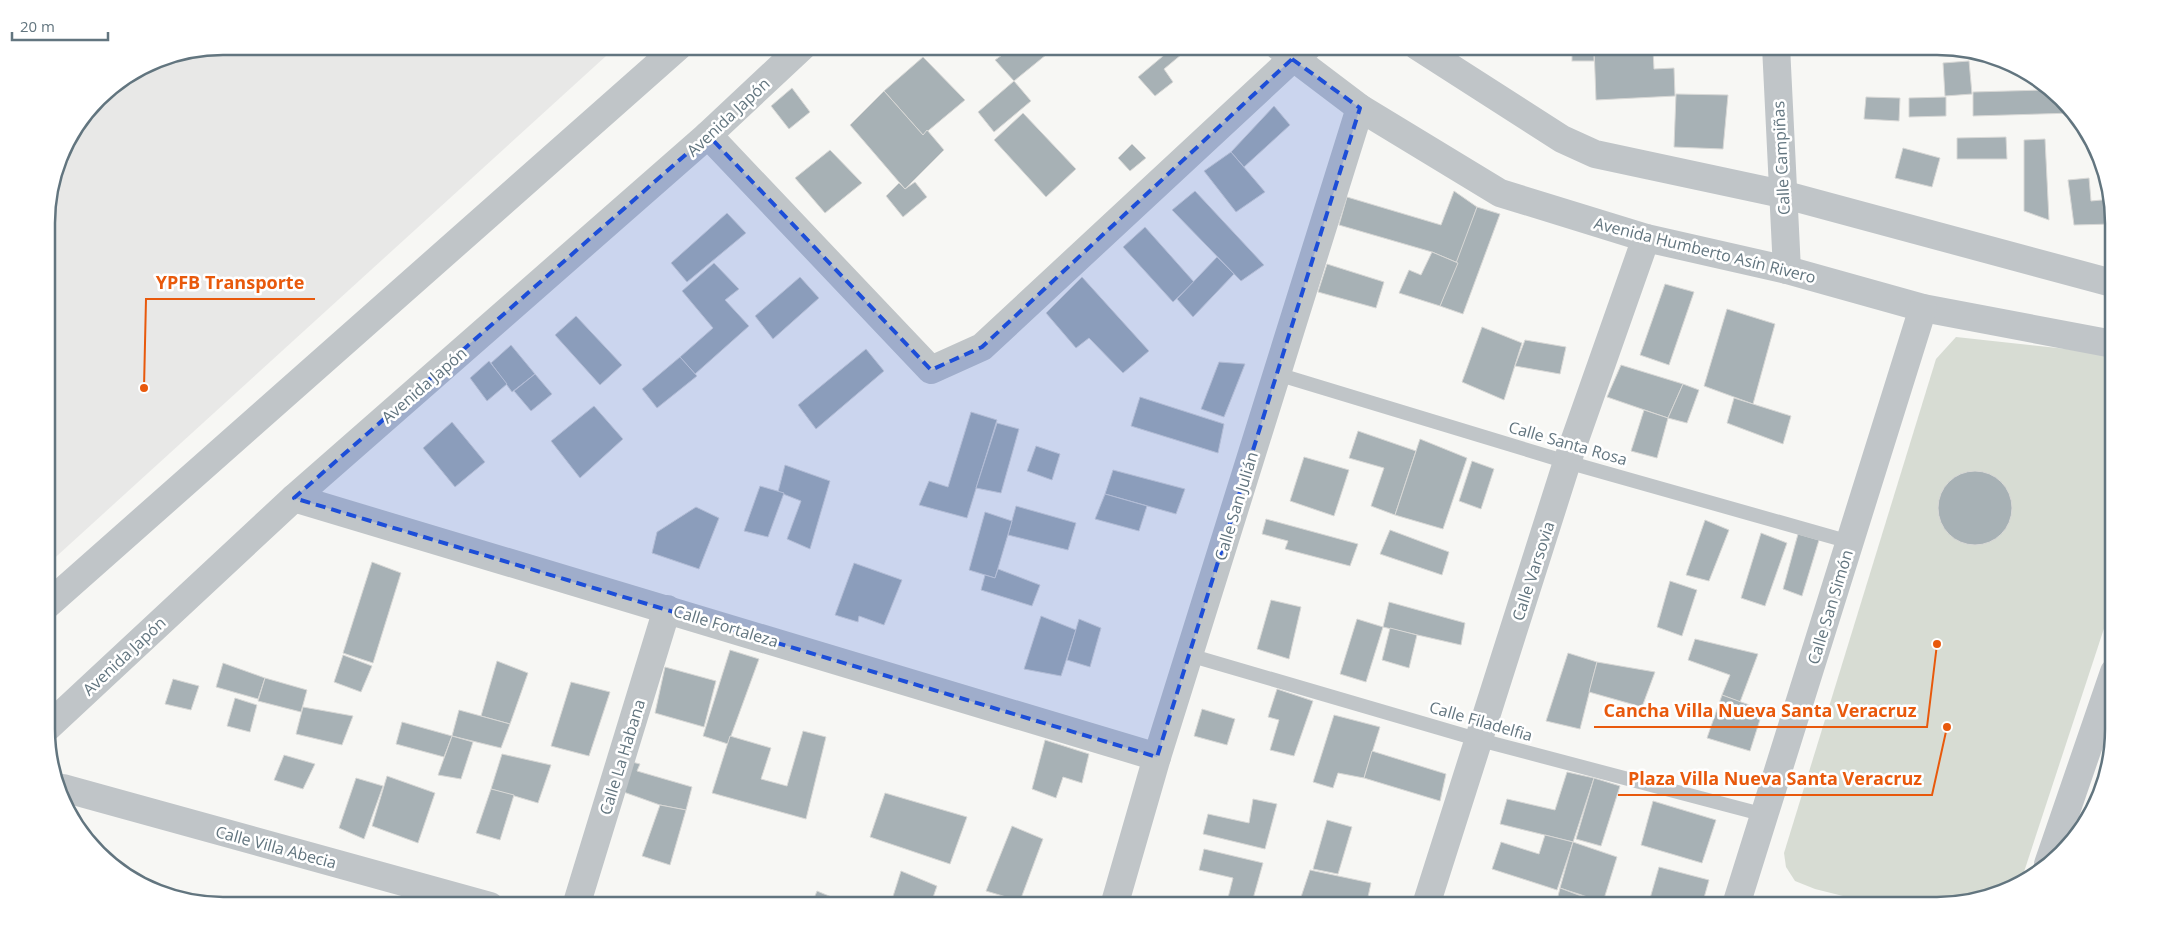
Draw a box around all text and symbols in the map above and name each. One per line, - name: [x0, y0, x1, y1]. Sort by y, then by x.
- scale bar: [12, 10, 109, 42]
- text: 20 m: [20, 16, 55, 36]
- street label: Avenida Japón: [682, 73, 774, 161]
- street label: Calle Campiñas: [1767, 100, 1795, 216]
- street label: Avenida Humberto Asín Rivero: [1592, 212, 1818, 288]
- callout: YPFB Transporte: [146, 266, 315, 299]
- text: YPFB Transporte: [156, 270, 304, 294]
- street label: Avenida Japón: [377, 342, 471, 428]
- street label: Calle Santa Rosa: [1506, 416, 1630, 470]
- street label: Calle San Julián: [1209, 449, 1263, 563]
- street label: Calle Varsovia: [1507, 518, 1559, 624]
- street label: Calle San Simón: [1802, 547, 1858, 667]
- street label: Calle Fortaleza: [671, 600, 781, 652]
- street label: Avenida Japón: [78, 612, 170, 700]
- callout: Cancha Villa Nueva Santa Veracruz: [1594, 694, 1927, 727]
- street label: Calle Filadelfia: [1427, 696, 1535, 746]
- street label: Calle La Habana: [594, 697, 650, 817]
- text: Cancha Villa Nueva Santa Veracruz: [1604, 698, 1917, 722]
- callout: Plaza Villa Nueva Santa Veracruz: [1618, 762, 1932, 795]
- text: Plaza Villa Nueva Santa Veracruz: [1628, 766, 1922, 790]
- street label: Calle Villa Abecia: [213, 820, 339, 874]

